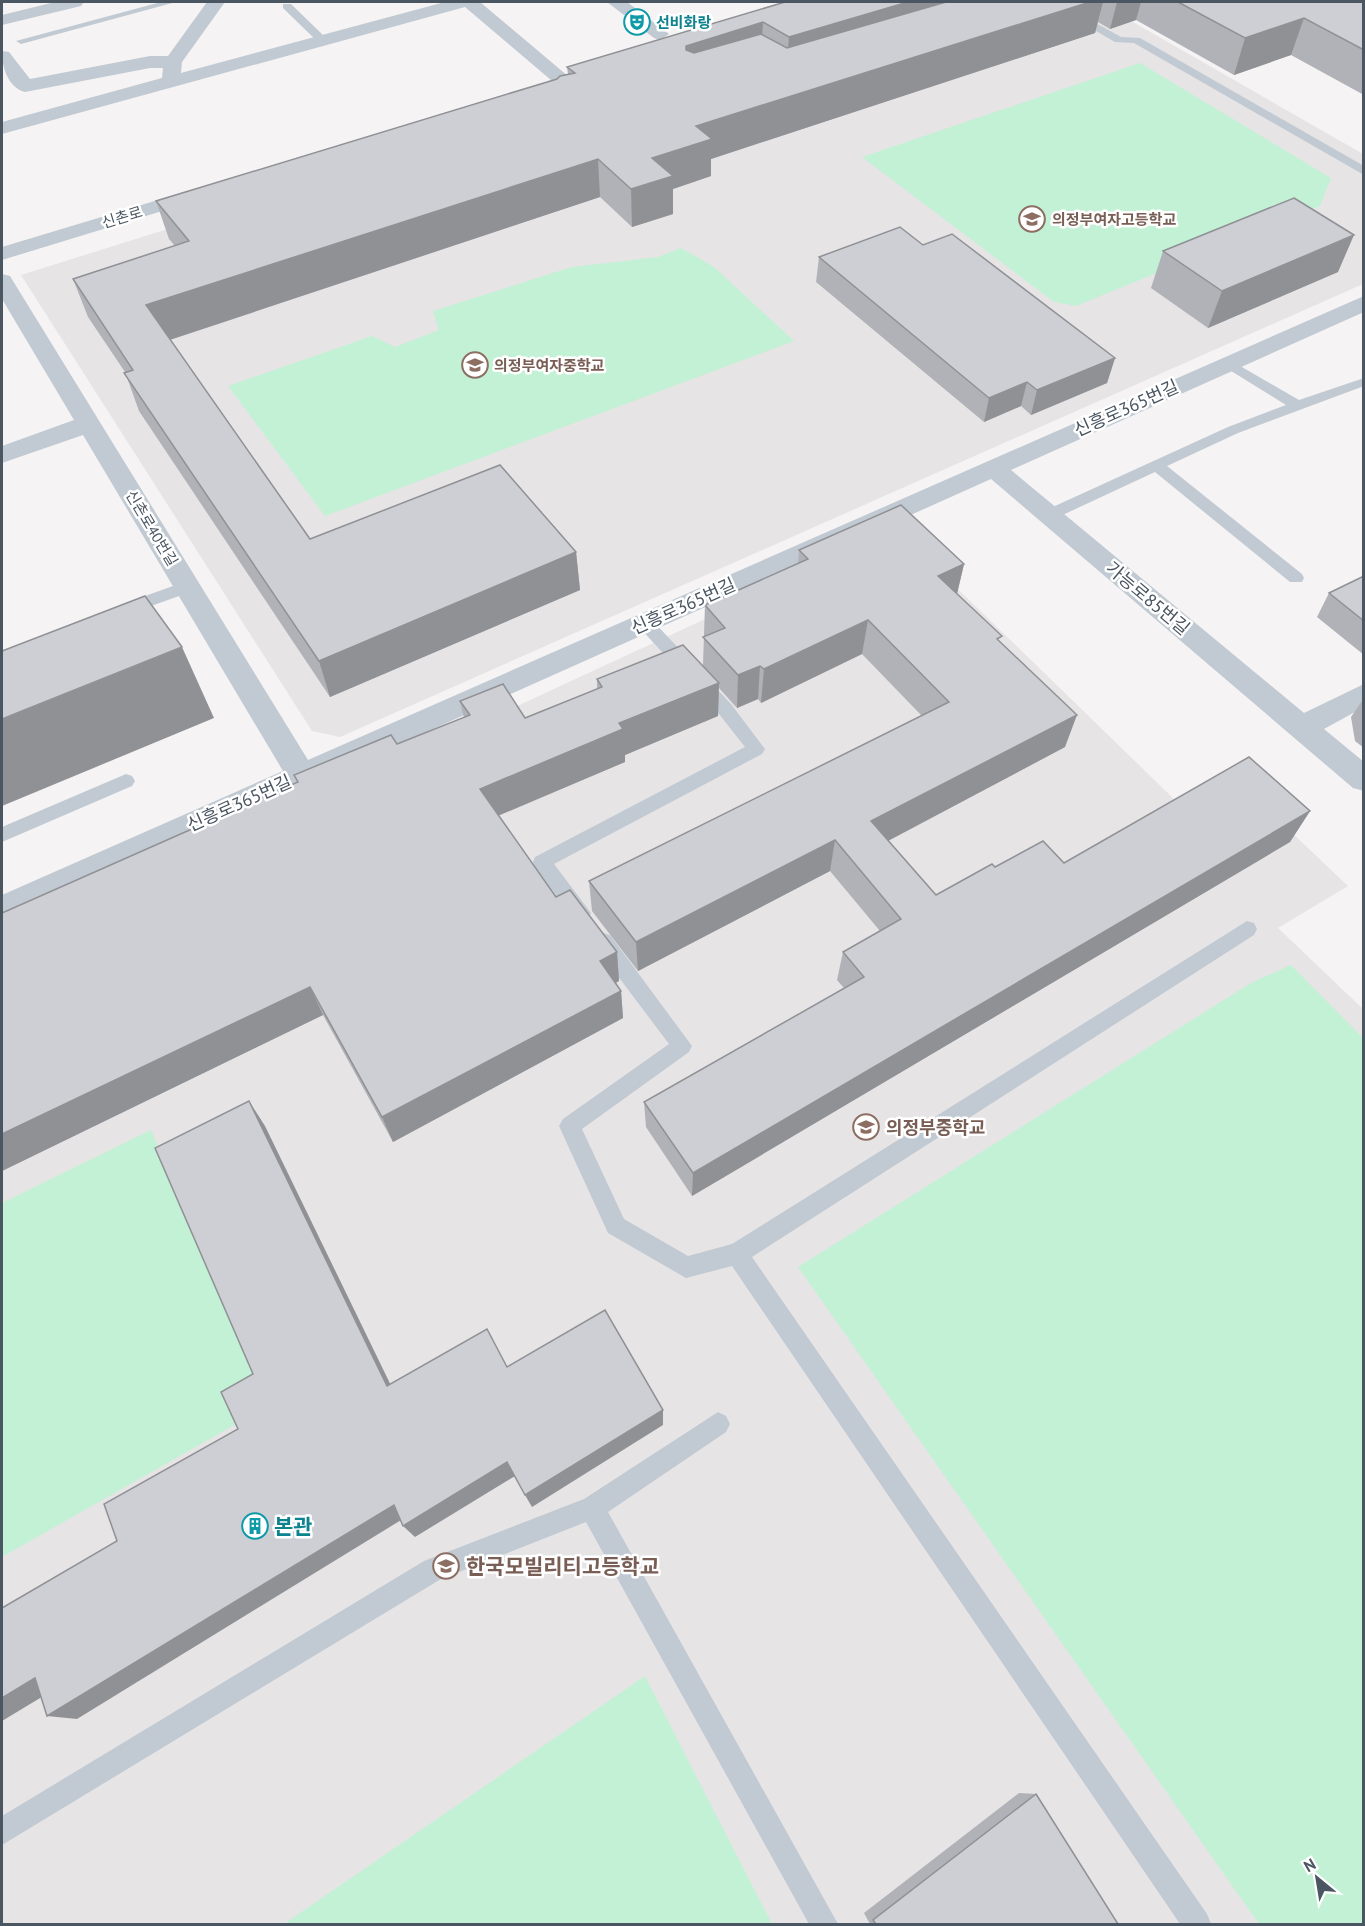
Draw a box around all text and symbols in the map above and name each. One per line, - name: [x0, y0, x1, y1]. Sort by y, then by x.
- theatre icon: 선비화랑: [622, 7, 652, 37]
- place label: 선비화랑: [656, 13, 711, 32]
- street label: 신촌로: [99, 202, 145, 232]
- school or university icon: 의정부여자고등학교: [1017, 204, 1047, 234]
- place label: 의정부여자고등학교: [1052, 210, 1176, 229]
- school or university icon: 의정부여자중학교: [460, 350, 490, 380]
- place label: 의정부여자중학교: [494, 356, 605, 375]
- street label: 신흥로365번길: [1070, 375, 1182, 441]
- street label: 신촌로40번길: [122, 487, 182, 569]
- street label: 가능로85번길: [1101, 556, 1195, 640]
- street label: 신흥로365번길: [627, 573, 739, 639]
- street label: 신흥로365번길: [183, 770, 295, 836]
- school or university icon: 의정부중학교: [851, 1112, 881, 1142]
- place label: 의정부중학교: [886, 1116, 985, 1139]
- building icon: 본관: [240, 1511, 270, 1541]
- place label: 본관: [274, 1513, 313, 1540]
- school or university icon: 한국모빌리티고등학교: [431, 1551, 461, 1581]
- place label: 한국모빌리티고등학교: [466, 1553, 659, 1580]
- north arrow: [1287, 1848, 1347, 1908]
- text: N: [1300, 1854, 1319, 1876]

